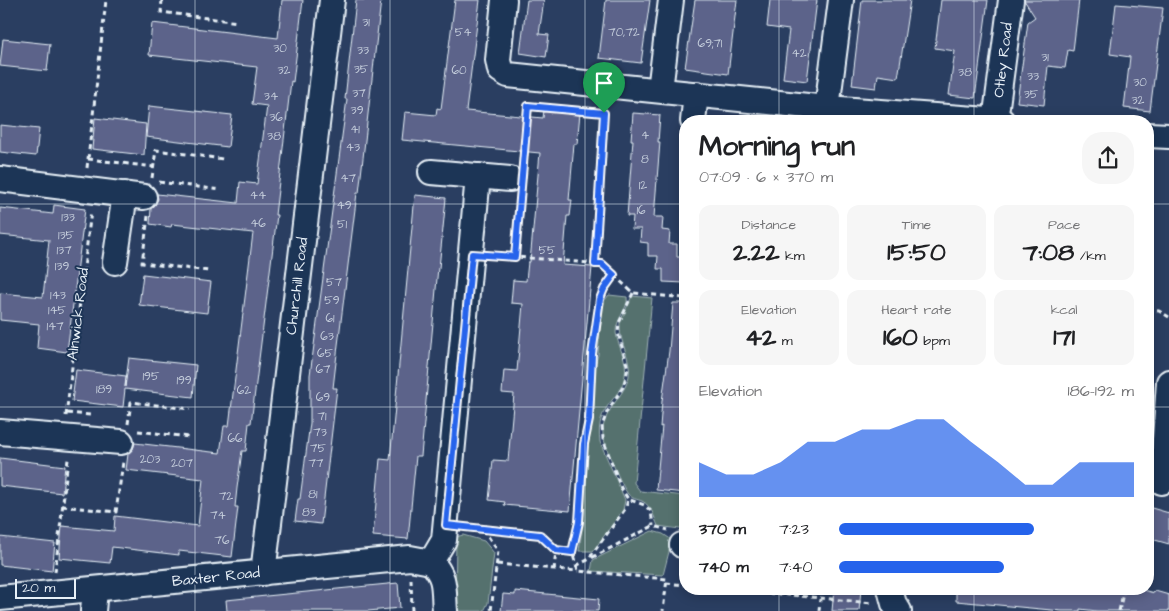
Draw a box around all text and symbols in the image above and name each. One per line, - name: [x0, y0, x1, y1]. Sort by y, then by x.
- house number: 31: [362, 14, 370, 31]
- street label: Otley Road: [988, 21, 1019, 99]
- house number: 54: [455, 24, 471, 41]
- house number: 70,72: [608, 24, 640, 41]
- house number: 69;71: [698, 35, 723, 52]
- house number: 30: [273, 40, 287, 57]
- house number: 33: [357, 42, 369, 59]
- house number: 42: [791, 45, 807, 62]
- house number: 31: [1041, 49, 1049, 66]
- house number: 35: [354, 61, 369, 78]
- house number: 32: [278, 62, 291, 79]
- house number: 60: [451, 62, 467, 79]
- pin: [583, 62, 625, 113]
- house number: 38: [958, 64, 972, 81]
- house number: 33: [1027, 68, 1039, 85]
- icon: arrive: [590, 69, 618, 97]
- house number: 30: [1133, 74, 1147, 91]
- house number: 37: [352, 85, 366, 102]
- house number: 35: [1024, 86, 1039, 103]
- house number: 34: [264, 88, 278, 105]
- house number: 32: [1132, 92, 1145, 109]
- house number: 39: [351, 102, 364, 119]
- house number: 36: [269, 109, 283, 126]
- house number: 41: [350, 121, 360, 138]
- house number: 4: [641, 127, 649, 144]
- text: Morning run: [699, 127, 855, 166]
- house number: 38: [267, 128, 281, 145]
- button: share: [1082, 132, 1134, 184]
- house number: 43: [346, 139, 360, 156]
- house number: 8: [641, 151, 649, 168]
- text: 07:09 · 6 × 370 m: [699, 166, 833, 188]
- house number: 47: [340, 170, 356, 187]
- house number: 12: [639, 177, 647, 194]
- house number: 44: [250, 187, 266, 204]
- house number: 49: [337, 197, 352, 214]
- house number: 16: [636, 202, 646, 219]
- house number: 133: [61, 209, 75, 226]
- house number: 46: [250, 215, 266, 232]
- text: Distance: [742, 215, 796, 235]
- text: Time: [902, 215, 931, 235]
- text: Pace: [1048, 215, 1080, 235]
- house number: 51: [337, 216, 347, 233]
- house number: 135: [58, 227, 75, 244]
- text: 2.22: [733, 235, 779, 270]
- text: 15:50: [887, 235, 946, 270]
- text: 7:08: [1023, 235, 1074, 270]
- street label: Churchill Road: [281, 236, 313, 336]
- house number: 137: [56, 242, 72, 259]
- house number: 55: [539, 242, 556, 259]
- text: km: [779, 246, 805, 266]
- text: /km: [1074, 246, 1106, 266]
- house number: 139: [55, 258, 69, 275]
- street label: Alnwick Road: [62, 266, 94, 361]
- house number: 57: [326, 274, 343, 291]
- house number: 143: [50, 287, 66, 304]
- house number: 59: [324, 292, 340, 309]
- text: Elevation: [741, 300, 796, 320]
- text: Heart rate: [881, 300, 952, 320]
- text: kcal: [1051, 300, 1078, 320]
- house number: 145: [48, 302, 67, 319]
- house number: 61: [325, 310, 335, 327]
- house number: 147: [46, 318, 64, 335]
- text: 42: [745, 320, 776, 355]
- text: 160: [883, 320, 918, 355]
- text: 171: [1053, 320, 1075, 355]
- house number: 63: [320, 328, 334, 345]
- text: m: [776, 331, 793, 351]
- text: bpm: [918, 331, 950, 351]
- house number: 65: [317, 345, 334, 362]
- house number: 67: [316, 361, 331, 378]
- house number: 195: [143, 368, 160, 385]
- house number: 199: [176, 372, 192, 389]
- text: Elevation: [699, 380, 762, 402]
- text: 186–192 m: [1067, 380, 1134, 402]
- house number: 189: [96, 381, 112, 398]
- house number: 62: [237, 382, 251, 399]
- house number: 69: [316, 389, 330, 406]
- house number: 71: [318, 408, 327, 425]
- house number: 73: [313, 424, 327, 441]
- house number: 66: [227, 430, 243, 447]
- house number: 75: [310, 440, 326, 457]
- house number: 203: [140, 451, 160, 468]
- house number: 207: [171, 455, 194, 472]
- house number: 77: [309, 455, 324, 472]
- house number: 81: [308, 486, 318, 503]
- house number: 72: [219, 488, 233, 505]
- house number: 83: [302, 504, 316, 521]
- house number: 74: [210, 507, 226, 524]
- text: 370 m: [699, 518, 746, 540]
- text: 7:23: [779, 518, 809, 540]
- house number: 76: [215, 532, 230, 549]
- text: 740 m: [699, 556, 749, 578]
- text: 7:40: [779, 556, 813, 578]
- street label: Baxter Road: [171, 562, 261, 592]
- scale bar: [15, 576, 76, 599]
- text: 20 m: [22, 578, 55, 598]

